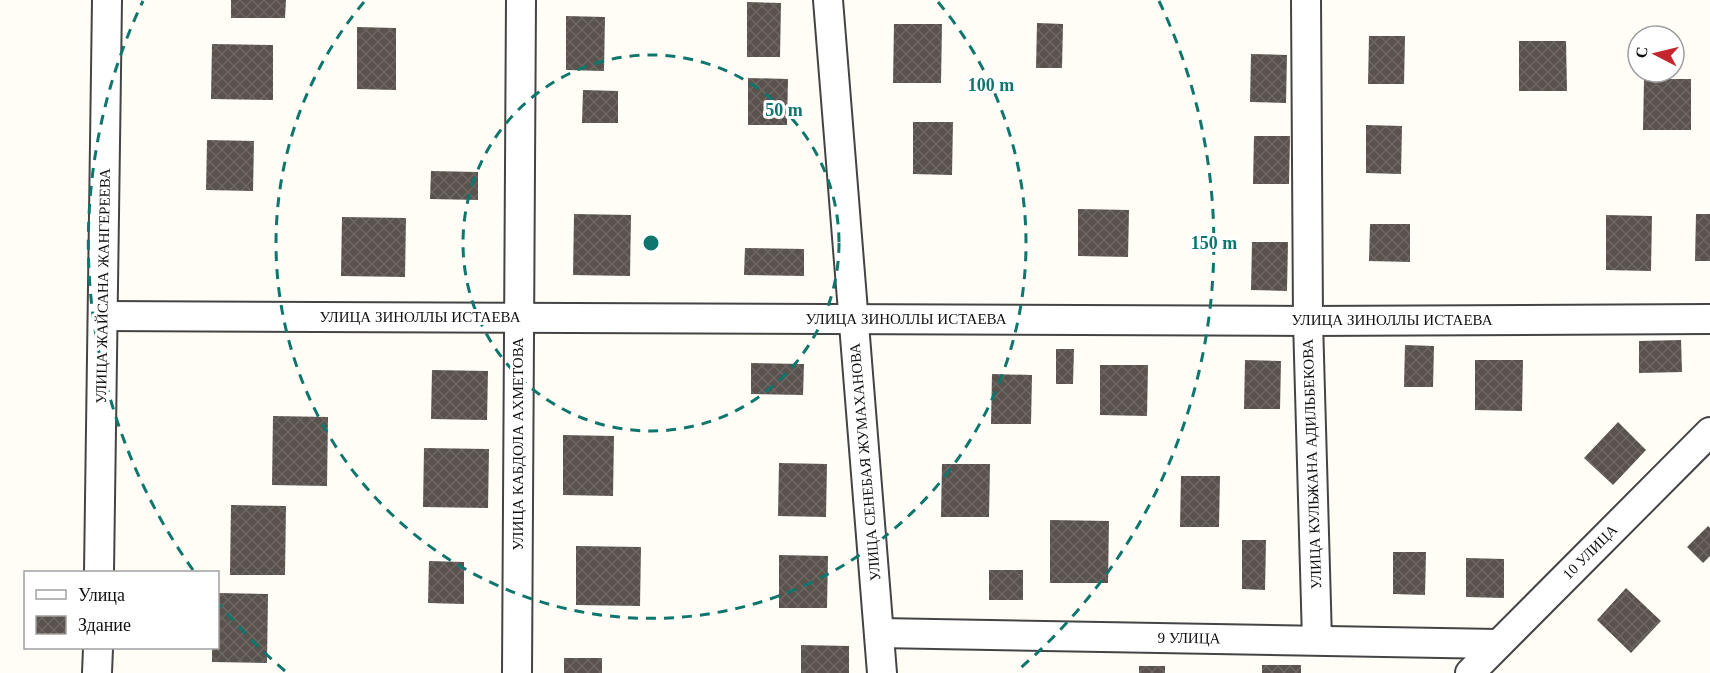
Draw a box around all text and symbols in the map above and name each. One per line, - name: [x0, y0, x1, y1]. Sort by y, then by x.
- north arrow: [1626, 24, 1686, 84]
- text: С: [1632, 45, 1651, 59]
- text: 100 m: [968, 75, 1014, 95]
- text: 50 m: [765, 100, 803, 120]
- street label: УЛИЦА ЖАЙСАНА ЖАНГЕРЕЕВА: [93, 168, 113, 404]
- centre of rings: [641, 233, 661, 253]
- text: 150 m: [1191, 233, 1237, 253]
- street label: УЛИЦА ЗИНОЛЛЫ ИСТАЕВА: [320, 309, 521, 325]
- street label: УЛИЦА ЗИНОЛЛЫ ИСТАЕВА: [806, 311, 1007, 327]
- street label: УЛИЦА ЗИНОЛЛЫ ИСТАЕВА: [1292, 312, 1493, 328]
- street label: УЛИЦА КАБДОЛА АХМЕТОВА: [510, 337, 526, 551]
- street label: УЛИЦА КУЛЬЖАНА АДИЛЬБЕКОВА: [1300, 338, 1324, 589]
- street label: УЛИЦА СЕНЕБАЯ ЖУМАХАНОВА: [847, 342, 883, 582]
- street label: 10 УЛИЦА: [1559, 521, 1621, 583]
- legend: [24, 571, 219, 649]
- text: Улица: [78, 585, 125, 605]
- text: Здание: [78, 615, 131, 635]
- street label: 9 УЛИЦА: [1157, 629, 1221, 647]

